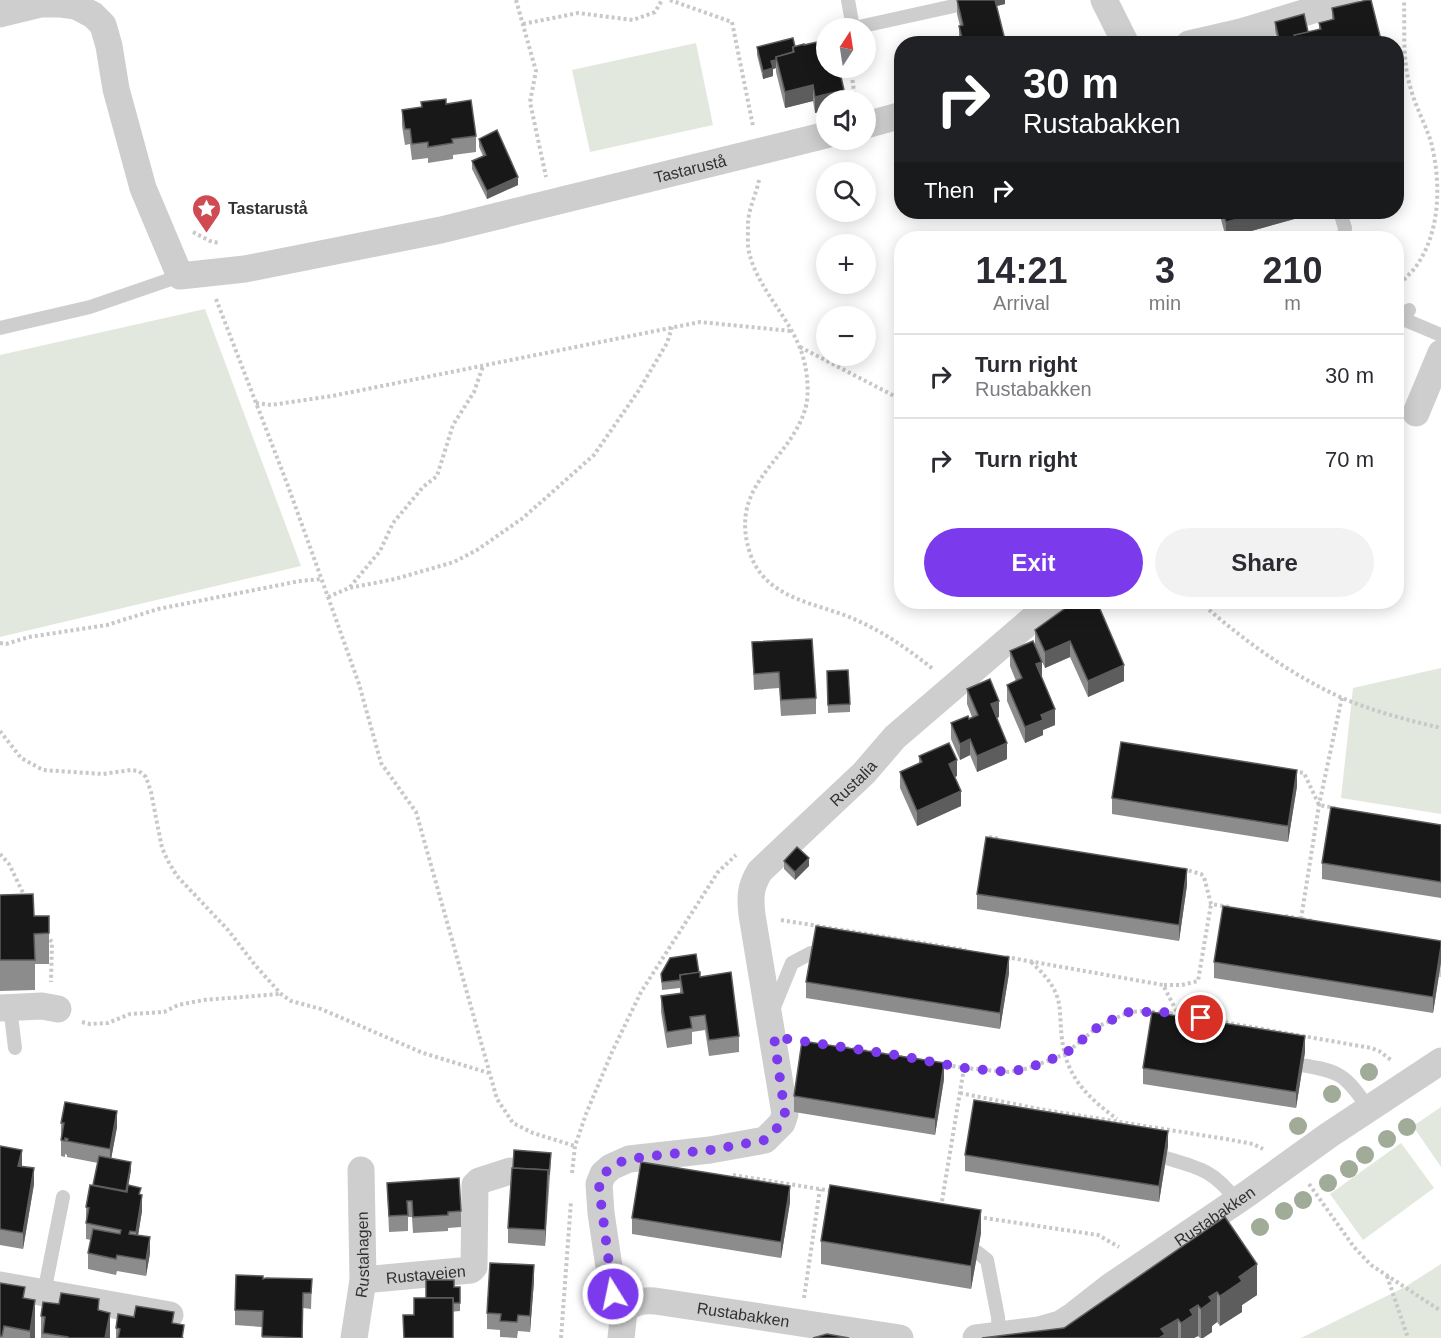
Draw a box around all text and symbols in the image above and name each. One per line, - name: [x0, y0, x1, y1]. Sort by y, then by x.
- north arrow: [816, 18, 876, 78]
- map controls: [816, 18, 876, 366]
- icon: right: [924, 60, 1002, 138]
- text: 30 m: [1023, 60, 1119, 107]
- button: sound: [816, 90, 876, 150]
- text: Rustabakken: [1023, 109, 1181, 139]
- street label: Tastarustå: [652, 151, 728, 186]
- button: search: [816, 162, 876, 222]
- icon: right: [986, 174, 1019, 207]
- text: Then: [924, 178, 974, 203]
- place icon: Tastarustå: [191, 192, 223, 234]
- place label: Tastarustå: [228, 200, 308, 217]
- button: +: [816, 234, 876, 294]
- text: 14:21: [975, 250, 1067, 291]
- text: 3: [1155, 250, 1175, 291]
- text: 210: [1262, 250, 1323, 291]
- text: Arrival: [993, 292, 1050, 314]
- text: min: [1149, 292, 1181, 314]
- text: m: [1284, 292, 1301, 314]
- button: −: [816, 306, 876, 366]
- text: Turn right: [975, 352, 1077, 377]
- icon: right: [924, 360, 957, 393]
- text: 30 m: [1325, 363, 1374, 388]
- text: Rustabakken: [975, 378, 1092, 400]
- icon: right: [924, 444, 957, 477]
- text: Turn right: [975, 447, 1077, 472]
- text: 70 m: [1325, 447, 1374, 472]
- button: Exit: [924, 528, 1143, 597]
- button: Share: [1155, 528, 1374, 597]
- street label: Rustalia: [826, 757, 880, 809]
- pin: [1175, 992, 1226, 1043]
- icon: arrive: [1184, 1001, 1217, 1034]
- street label: Rustabakken: [1171, 1183, 1258, 1249]
- street label: Rustahagen: [352, 1211, 372, 1299]
- street label: Rustaveien: [385, 1262, 466, 1286]
- position arrow: [581, 1262, 645, 1326]
- street label: Rustabakken: [696, 1299, 791, 1330]

